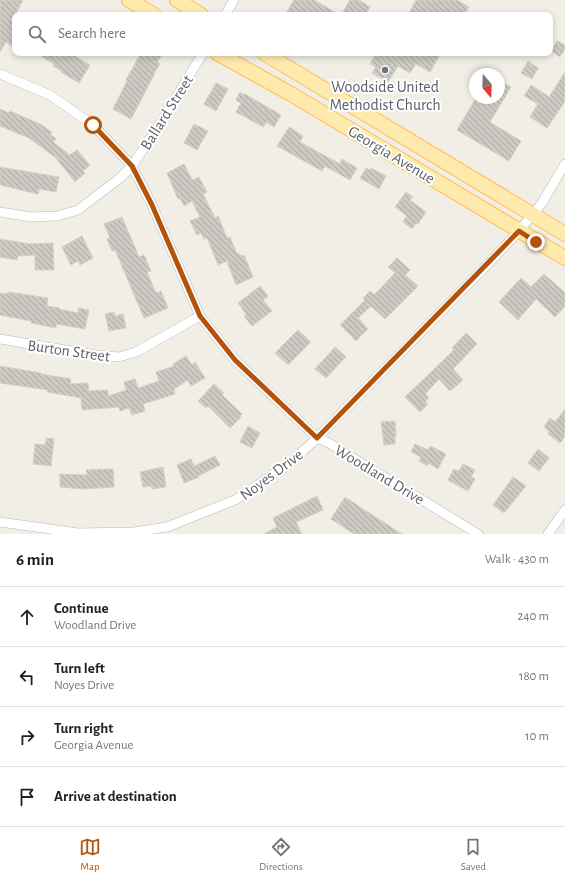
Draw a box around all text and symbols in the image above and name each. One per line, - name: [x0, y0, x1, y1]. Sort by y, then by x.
- search box: [12, 12, 553, 56]
- icon: search: [26, 23, 48, 45]
- text: Search here: [58, 26, 126, 41]
- marker: Woodside United Methodist Church: [380, 65, 390, 75]
- north arrow: [469, 68, 505, 104]
- street label: Ballard Street: [138, 72, 196, 153]
- place label: Woodside United Methodist Church: [329, 79, 441, 113]
- route start: [84, 116, 102, 134]
- street label: Georgia Avenue: [345, 123, 438, 187]
- route end: [527, 233, 545, 251]
- street label: Burton Street: [27, 337, 111, 365]
- street label: Woodland Drive: [332, 442, 427, 508]
- street label: Noyes Drive: [237, 446, 307, 504]
- text: 6 min: [16, 551, 54, 568]
- text: Walk · 430 m: [485, 553, 549, 566]
- text: Continue: [54, 601, 109, 616]
- icon: ahead: [16, 606, 38, 628]
- text: 240 m: [517, 610, 549, 623]
- text: Woodland Drive: [54, 619, 136, 632]
- text: Turn left: [54, 661, 105, 676]
- icon: left: [16, 666, 38, 688]
- text: 180 m: [519, 670, 549, 683]
- text: Noyes Drive: [54, 679, 114, 692]
- text: Turn right: [54, 721, 113, 736]
- icon: right: [16, 726, 38, 748]
- text: 10 m: [525, 730, 549, 743]
- text: Georgia Avenue: [54, 739, 134, 752]
- icon: arrive: [16, 786, 38, 808]
- text: Arrive at destination: [54, 789, 177, 804]
- tab: Map: [79, 836, 101, 873]
- tab: Directions: [259, 836, 303, 873]
- tab: Saved: [461, 836, 486, 873]

